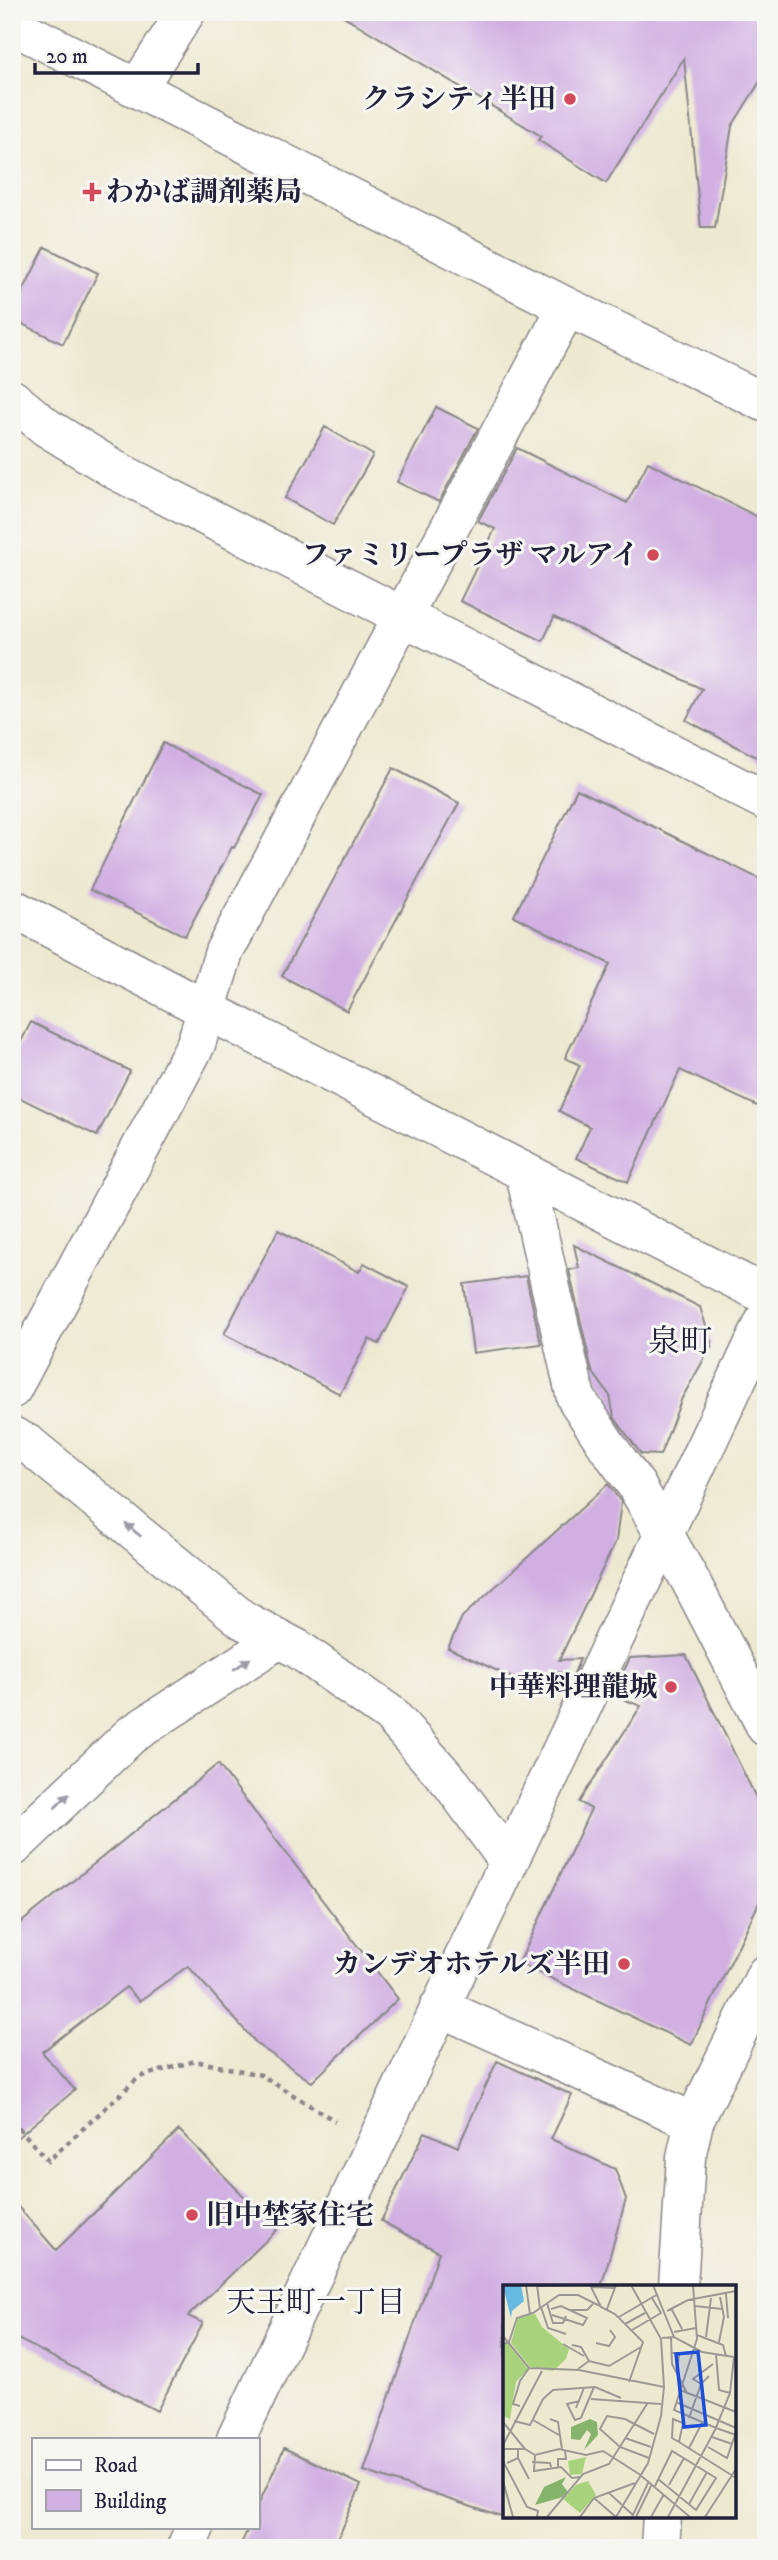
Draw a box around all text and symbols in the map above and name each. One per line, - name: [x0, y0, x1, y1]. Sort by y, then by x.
- scale bar: [35, 32, 198, 76]
- text: 20 m: [46, 44, 88, 70]
- place label: クラシティ半田: [362, 82, 556, 117]
- marker: クラシティ半田: [562, 91, 578, 107]
- place label: わかば調剤薬局: [106, 175, 302, 210]
- marker: わかば調剤薬局: [84, 184, 100, 200]
- place label: ファミリープラザ マルアイ: [301, 538, 639, 573]
- marker: ファミリープラザ マルアイ: [645, 547, 661, 563]
- district label: 泉町: [648, 1323, 712, 1363]
- one-way arrow: [125, 1523, 142, 1538]
- one-way arrow: [232, 1658, 252, 1671]
- place label: 中華料理龍城: [489, 1670, 657, 1705]
- marker: 中華料理龍城: [663, 1679, 679, 1695]
- one-way arrow: [53, 1793, 70, 1810]
- place label: カンデオホテルズ半田: [333, 1947, 610, 1982]
- marker: カンデオホテルズ半田: [616, 1956, 632, 1972]
- place label: 旧中埜家住宅: [206, 2198, 374, 2233]
- marker: 旧中埜家住宅: [184, 2207, 200, 2223]
- district label: 天王町一丁目: [226, 2285, 406, 2322]
- inset map: [503, 2285, 736, 2518]
- legend: [32, 2438, 259, 2528]
- text: Road: [94, 2453, 138, 2479]
- text: Building: [94, 2489, 167, 2515]

